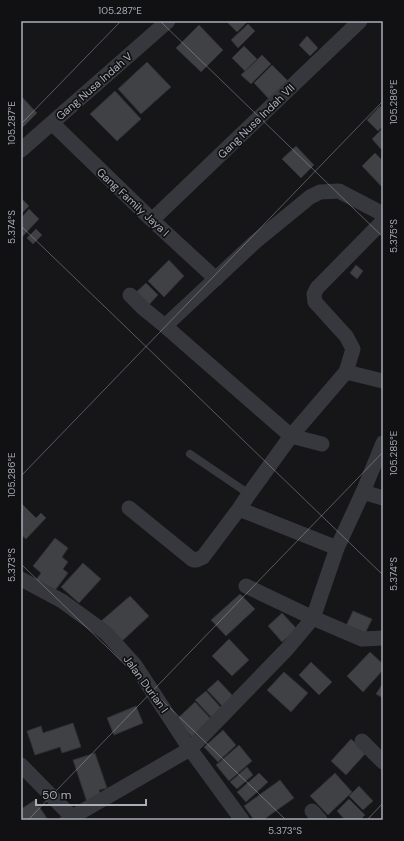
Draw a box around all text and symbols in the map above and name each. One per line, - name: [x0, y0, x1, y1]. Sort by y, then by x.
- text: 105.287°E: [98, 4, 142, 17]
- street label: Gang Nusa Indah V: [53, 49, 135, 123]
- text: 105.286°E: [387, 79, 400, 125]
- street label: Gang Nusa Indah VII: [215, 81, 297, 161]
- text: 105.287°E: [5, 101, 18, 145]
- street label: Gang Family Jaya I: [94, 165, 172, 239]
- text: 5.374°S: [5, 210, 18, 244]
- text: 5.375°S: [387, 219, 400, 253]
- text: 105.285°E: [387, 430, 400, 475]
- text: 105.286°E: [5, 452, 18, 498]
- text: 5.373°S: [5, 548, 18, 582]
- text: 5.374°S: [387, 557, 400, 591]
- street label: Jalan Durian I: [120, 653, 172, 715]
- scale bar: [36, 781, 146, 807]
- text: 50 m: [42, 787, 71, 803]
- text: 5.373°S: [268, 824, 302, 837]

